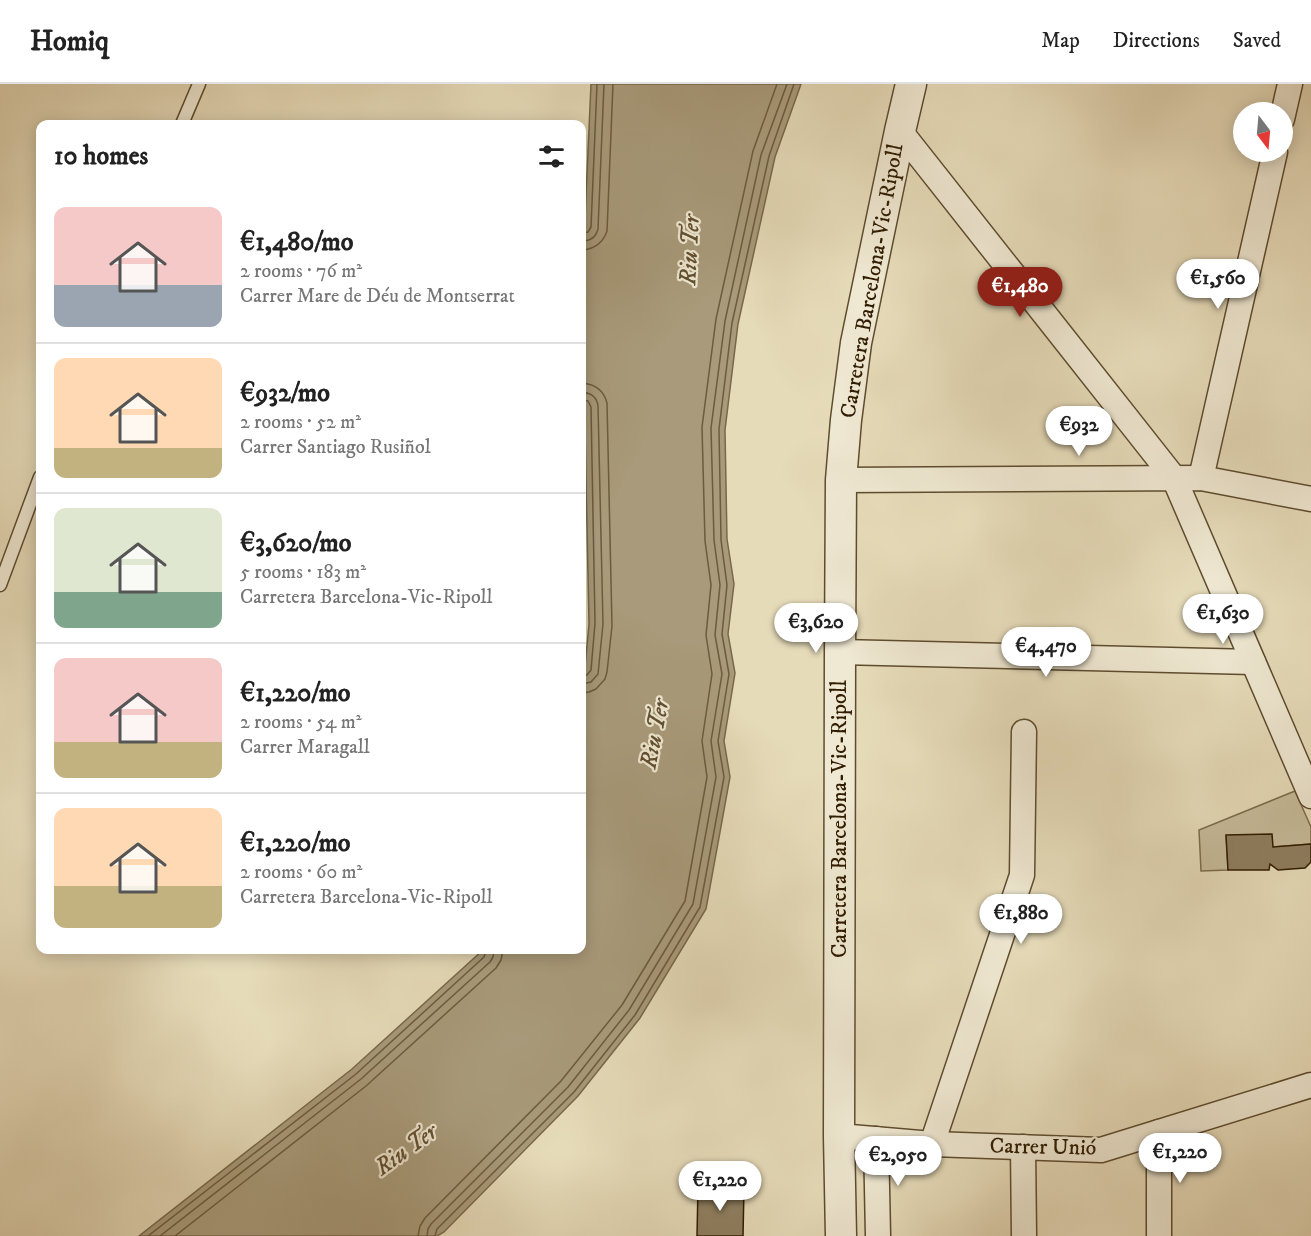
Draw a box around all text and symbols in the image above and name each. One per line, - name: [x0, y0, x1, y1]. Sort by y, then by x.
- text: Homiq: [30, 24, 109, 59]
- text: Map: [1041, 28, 1080, 54]
- text: Directions: [1113, 28, 1200, 54]
- text: Saved: [1233, 28, 1281, 54]
- north arrow: [1233, 102, 1293, 162]
- map controls: [1233, 102, 1293, 162]
- text: 10 homes: [54, 140, 148, 173]
- icon: filters: [535, 140, 568, 173]
- street label: Carretera Barcelona-Vic-Ripoll: [835, 141, 909, 420]
- water label: Riu Ter: [673, 212, 707, 287]
- text: €1,480/mo: [240, 226, 353, 259]
- icon: home: [102, 231, 174, 303]
- text: 2 rooms · 76 m²: [240, 259, 362, 284]
- pin: €1,560: [1169, 259, 1267, 310]
- text: €1,560: [1190, 266, 1246, 291]
- pin: €1,480: [971, 267, 1069, 318]
- text: €1,480: [991, 274, 1049, 299]
- text: Carrer Mare de Déu de Montserrat: [240, 284, 515, 309]
- text: €932/mo: [240, 377, 330, 410]
- icon: home: [102, 382, 174, 454]
- pin: €932: [1043, 406, 1115, 457]
- text: 2 rooms · 52 m²: [240, 410, 361, 435]
- text: €932: [1060, 413, 1098, 438]
- text: Carrer Santiago Rusiñol: [240, 435, 431, 460]
- text: €3,620/mo: [240, 527, 351, 560]
- icon: home: [102, 532, 174, 604]
- text: 5 rooms · 183 m²: [240, 560, 366, 585]
- text: Carretera Barcelona-Vic-Ripoll: [240, 585, 493, 610]
- pin: €1,630: [1174, 594, 1272, 645]
- text: €1,630: [1196, 601, 1250, 626]
- pin: €3,620: [767, 603, 865, 654]
- text: €3,620: [788, 610, 844, 635]
- pin: €4,470: [997, 627, 1095, 678]
- text: €4,470: [1015, 634, 1077, 659]
- text: €1,220/mo: [240, 677, 351, 710]
- street label: Carretera Barcelona-Vic-Ripoll: [826, 680, 853, 958]
- icon: home: [102, 682, 174, 754]
- water label: Riu Ter: [633, 694, 677, 772]
- text: 2 rooms · 54 m²: [240, 710, 362, 735]
- text: Carrer Maragall: [240, 735, 370, 760]
- text: €1,220/mo: [240, 827, 351, 860]
- icon: home: [102, 832, 174, 904]
- text: 2 rooms · 60 m²: [240, 860, 362, 885]
- text: Carretera Barcelona-Vic-Ripoll: [240, 885, 493, 910]
- pin: €1,880: [972, 894, 1070, 945]
- text: €1,880: [993, 901, 1049, 926]
- water label: Riu Ter: [368, 1116, 445, 1183]
- street label: Carrer Unió: [989, 1133, 1097, 1161]
- pin: €1,220: [1131, 1133, 1229, 1184]
- pin: €2,050: [849, 1136, 947, 1187]
- text: €1,220: [1153, 1140, 1207, 1165]
- text: €2,050: [869, 1143, 927, 1168]
- pin: €1,220: [671, 1161, 769, 1212]
- text: €1,220: [693, 1168, 747, 1193]

